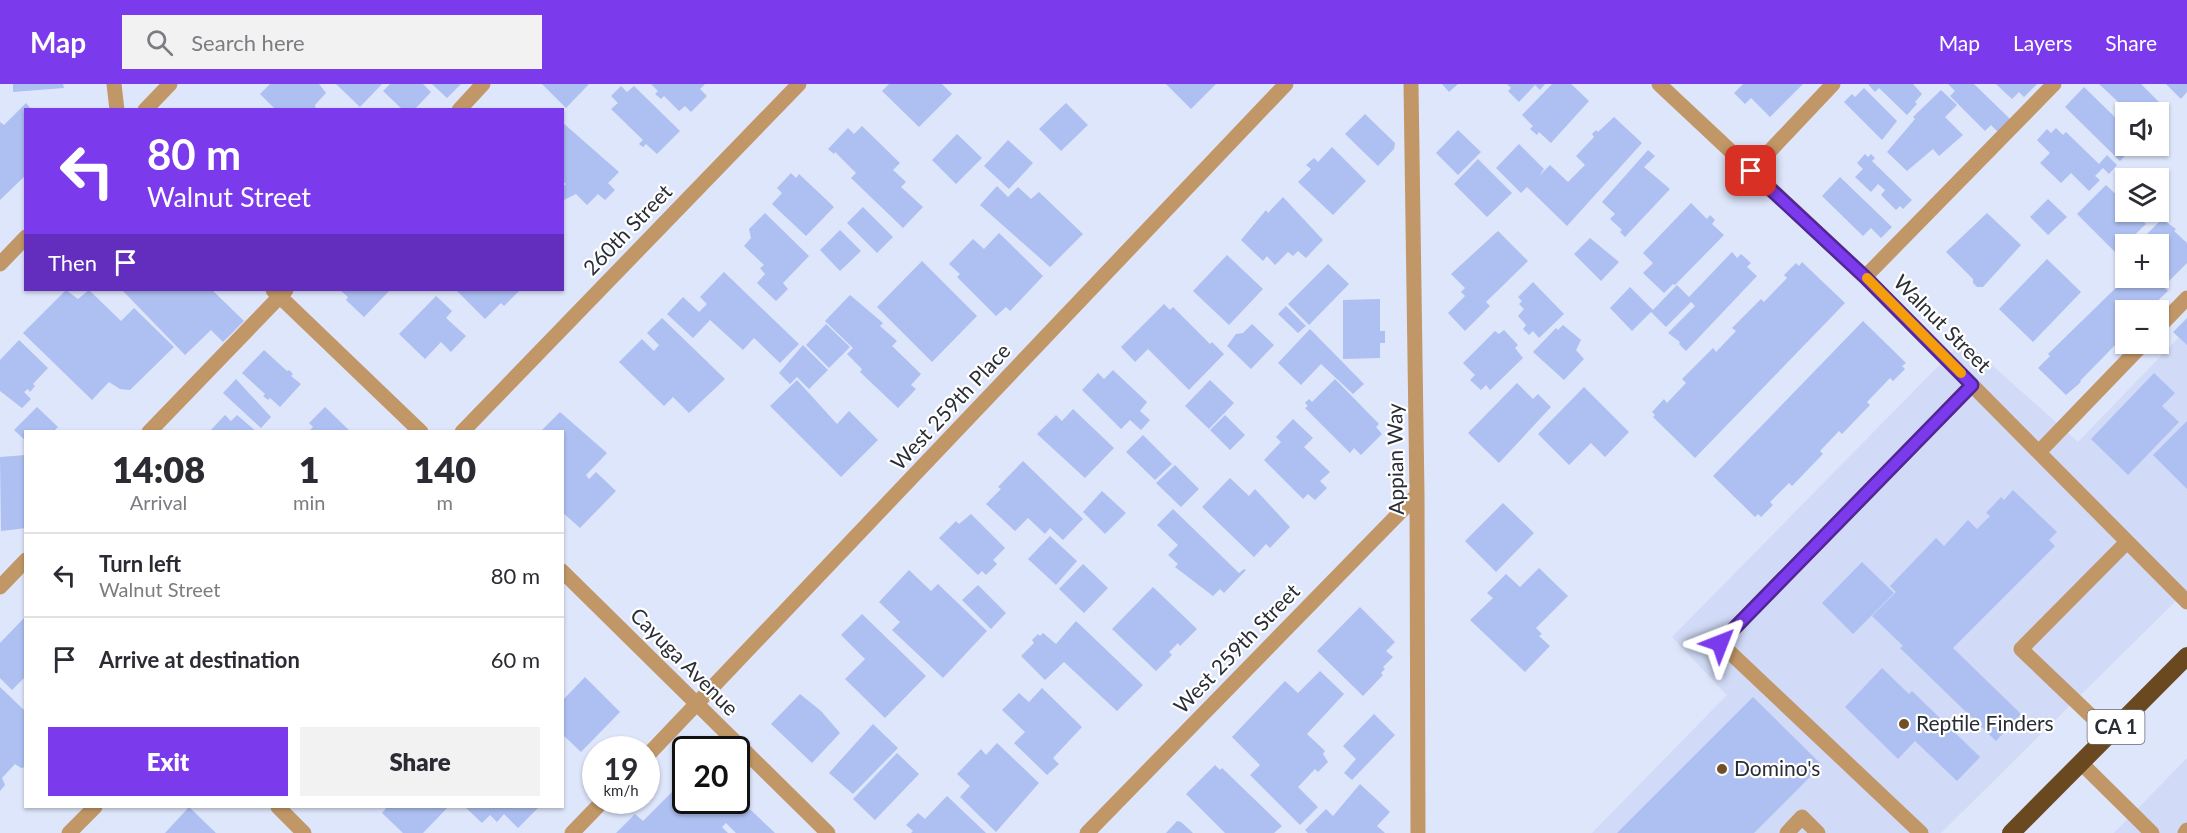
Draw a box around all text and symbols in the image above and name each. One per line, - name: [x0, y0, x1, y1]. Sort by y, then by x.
- search box: [122, 15, 542, 69]
- text: Map: [30, 25, 86, 59]
- icon: search: [143, 26, 176, 59]
- text: Search here: [191, 29, 305, 56]
- text: Map: [1939, 30, 1980, 55]
- text: Layers: [2013, 30, 2072, 55]
- text: Share: [2105, 30, 2157, 55]
- map controls: [2115, 102, 2169, 354]
- button: sound: [2115, 102, 2169, 156]
- text: 80 m: [147, 129, 241, 179]
- icon: left: [48, 132, 126, 210]
- pin: [1725, 145, 1776, 196]
- icon: arrive: [1734, 154, 1767, 187]
- button: layers: [2115, 168, 2169, 222]
- street label: 260th Street: [577, 178, 677, 280]
- text: Walnut Street: [147, 180, 311, 213]
- button: +: [2115, 234, 2169, 288]
- icon: arrive: [109, 246, 142, 279]
- text: Then: [48, 249, 97, 276]
- street label: Walnut Street: [1889, 269, 1997, 377]
- button: −: [2115, 300, 2169, 354]
- street label: West 259th Place: [885, 338, 1015, 474]
- street label: Appian Way: [1381, 403, 1408, 515]
- text: 14:08: [112, 447, 205, 491]
- text: 1: [299, 447, 320, 491]
- text: 140: [413, 447, 476, 491]
- text: Arrival: [130, 490, 187, 514]
- text: min: [293, 490, 325, 514]
- text: m: [436, 490, 453, 514]
- text: Turn left: [99, 550, 181, 577]
- icon: left: [48, 559, 81, 592]
- text: 80 m: [491, 562, 540, 589]
- text: Walnut Street: [99, 577, 221, 601]
- street label: West 259th Street: [1168, 578, 1304, 718]
- street label: Cayuga Avenue: [626, 602, 744, 720]
- position arrow: [1688, 611, 1752, 675]
- icon: arrive: [48, 643, 81, 676]
- text: Arrive at destination: [99, 646, 300, 673]
- text: 60 m: [491, 646, 540, 673]
- place label: Reptile Finders: [1916, 710, 2054, 735]
- road number: CA 1: [2088, 710, 2144, 744]
- marker: Reptile Finders: [1897, 717, 1911, 731]
- button: Exit: [48, 727, 288, 796]
- button: Share: [300, 727, 540, 796]
- speed limit sign: 20: [672, 736, 750, 814]
- text: 19: [604, 750, 638, 786]
- place label: Domino's: [1734, 755, 1820, 780]
- marker: Domino's: [1715, 762, 1729, 776]
- text: km/h: [603, 781, 639, 799]

